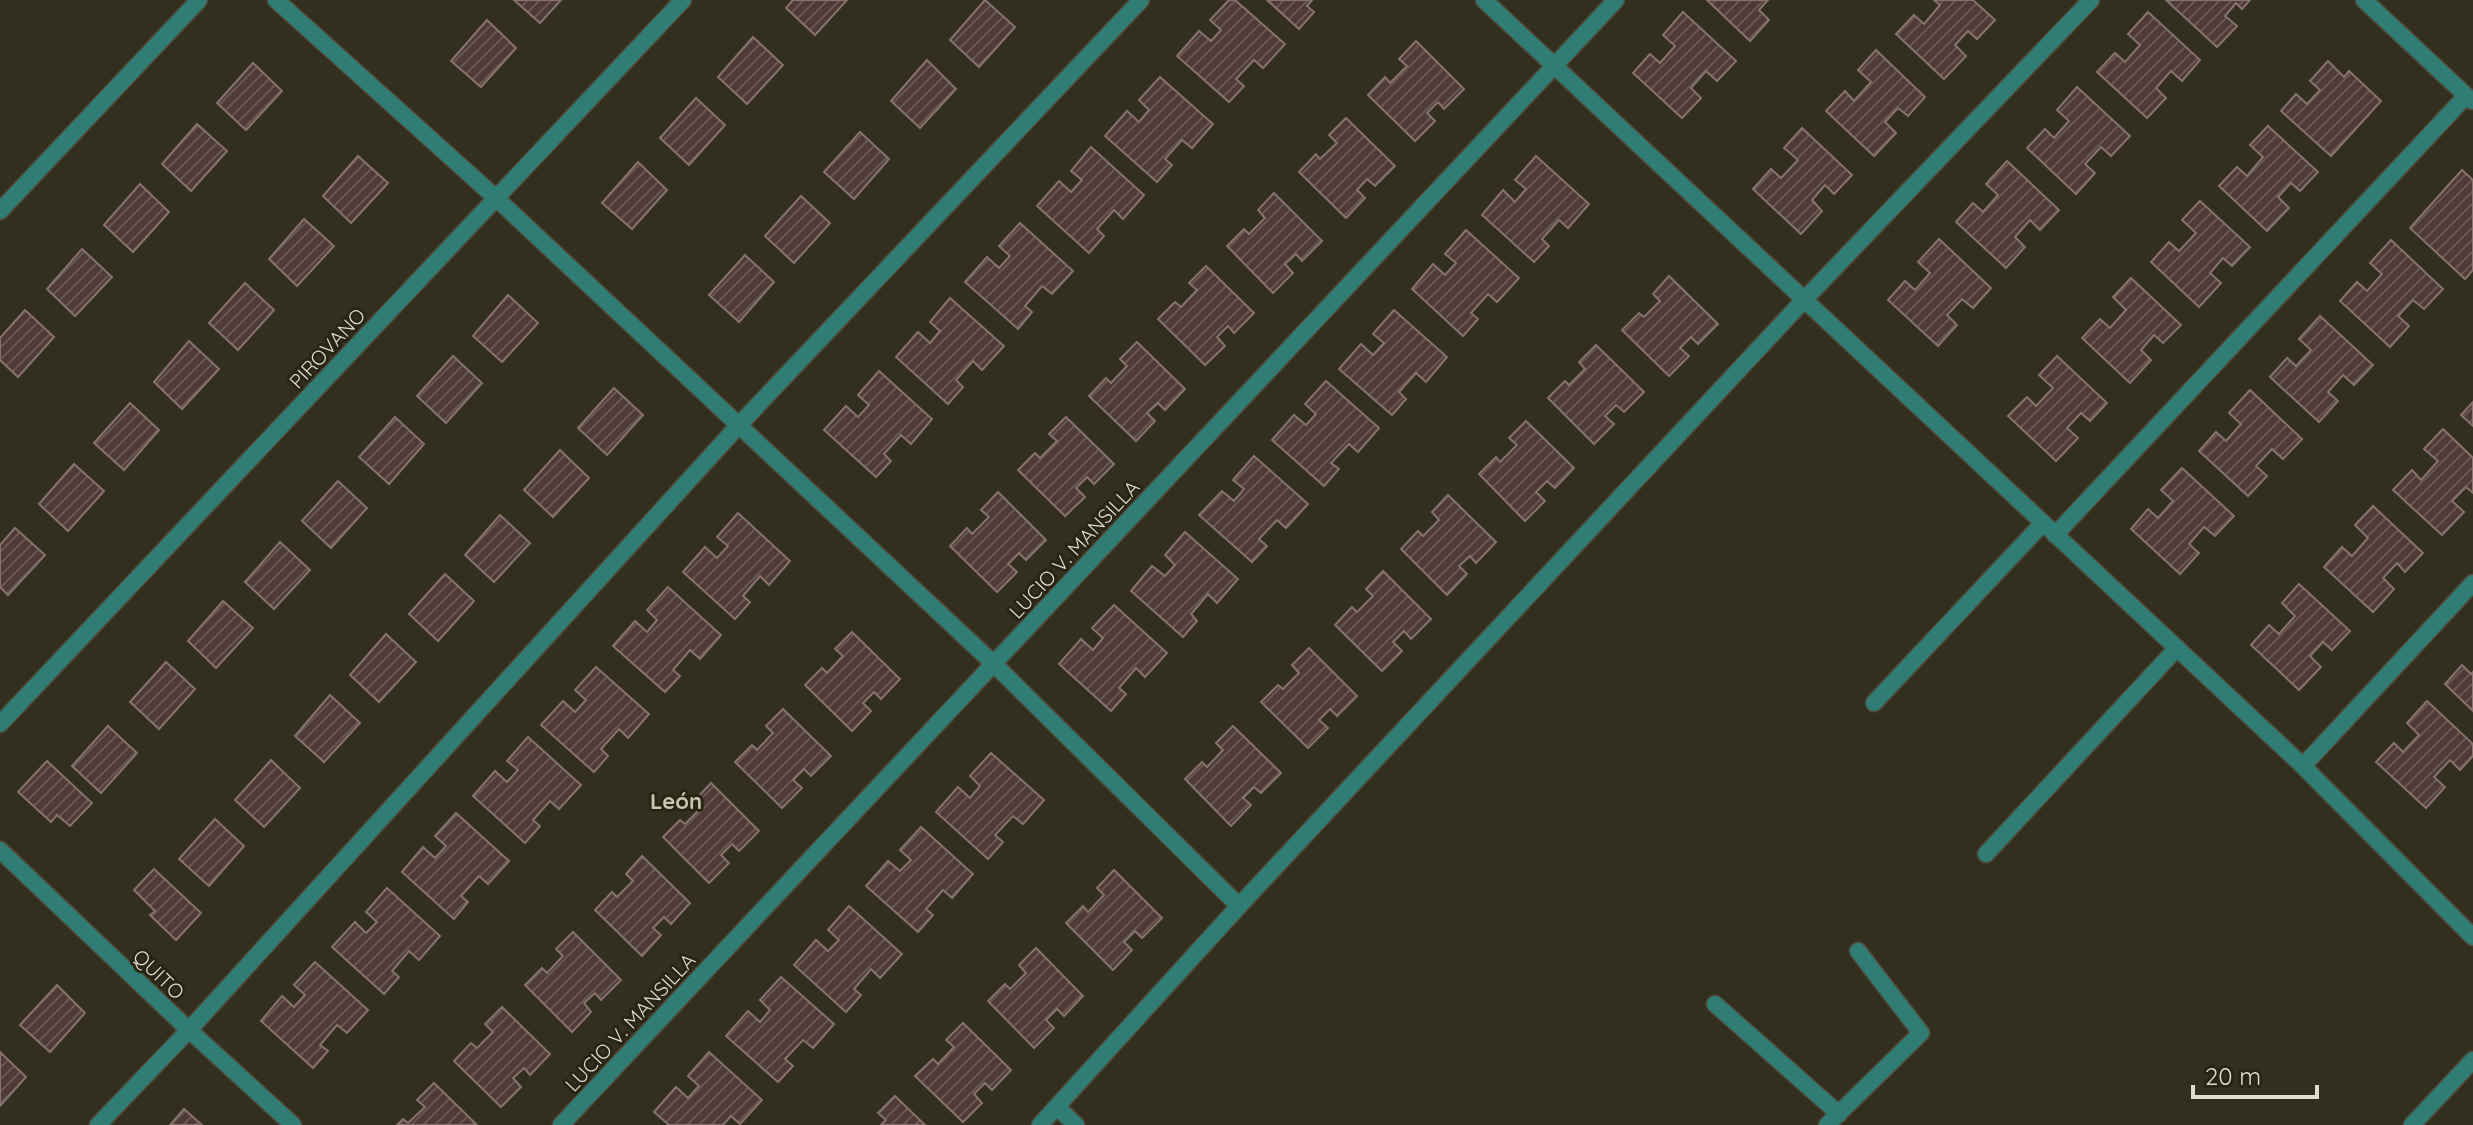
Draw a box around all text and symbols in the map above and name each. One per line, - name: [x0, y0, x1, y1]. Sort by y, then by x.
- street label: PIROVANO: [284, 303, 370, 393]
- street label: LUCIO V. MANSILLA: [1003, 475, 1145, 623]
- district label: León: [650, 787, 702, 815]
- street label: QUITO: [128, 944, 190, 1004]
- street label: LUCIO V. MANSILLA: [559, 948, 701, 1096]
- scale bar: [2193, 1049, 2317, 1099]
- text: 20 m: [2205, 1061, 2261, 1091]

